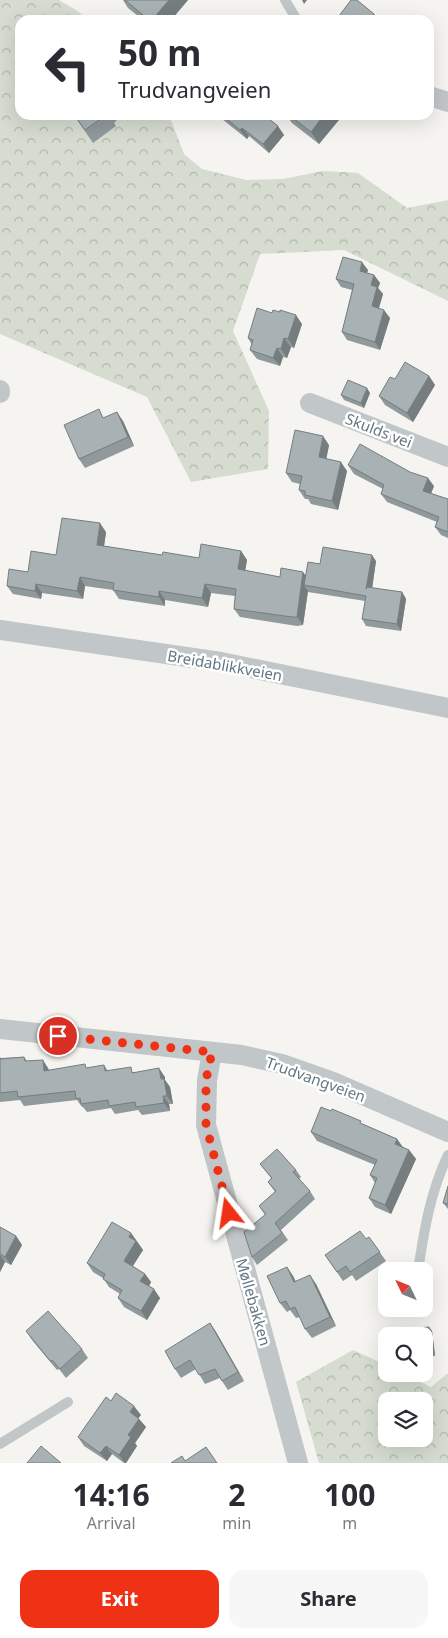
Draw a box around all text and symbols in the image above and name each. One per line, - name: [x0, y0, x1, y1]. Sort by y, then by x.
- text: 50 m: [118, 29, 201, 76]
- icon: left: [35, 35, 100, 100]
- text: Trudvangveien: [118, 74, 271, 104]
- street label: Skulds vei: [343, 408, 415, 452]
- street label: Breidablikkveien: [166, 645, 284, 685]
- pin: [37, 1015, 79, 1057]
- icon: arrive: [44, 1022, 72, 1050]
- street label: Trudvangveien: [263, 1052, 369, 1106]
- position arrow: [202, 1186, 254, 1238]
- street label: Møllebakken: [232, 1256, 276, 1348]
- north arrow: [378, 1262, 432, 1318]
- map controls: [378, 1262, 433, 1447]
- button: search: [378, 1327, 433, 1382]
- button: layers: [378, 1392, 433, 1447]
- text: 14:16: [73, 1474, 150, 1515]
- text: 2: [228, 1474, 245, 1515]
- text: 100: [324, 1474, 375, 1515]
- text: Arrival: [87, 1512, 136, 1534]
- text: min: [222, 1512, 251, 1534]
- text: m: [342, 1512, 357, 1534]
- button: Exit: [20, 1570, 219, 1628]
- button: Share: [229, 1570, 428, 1628]

